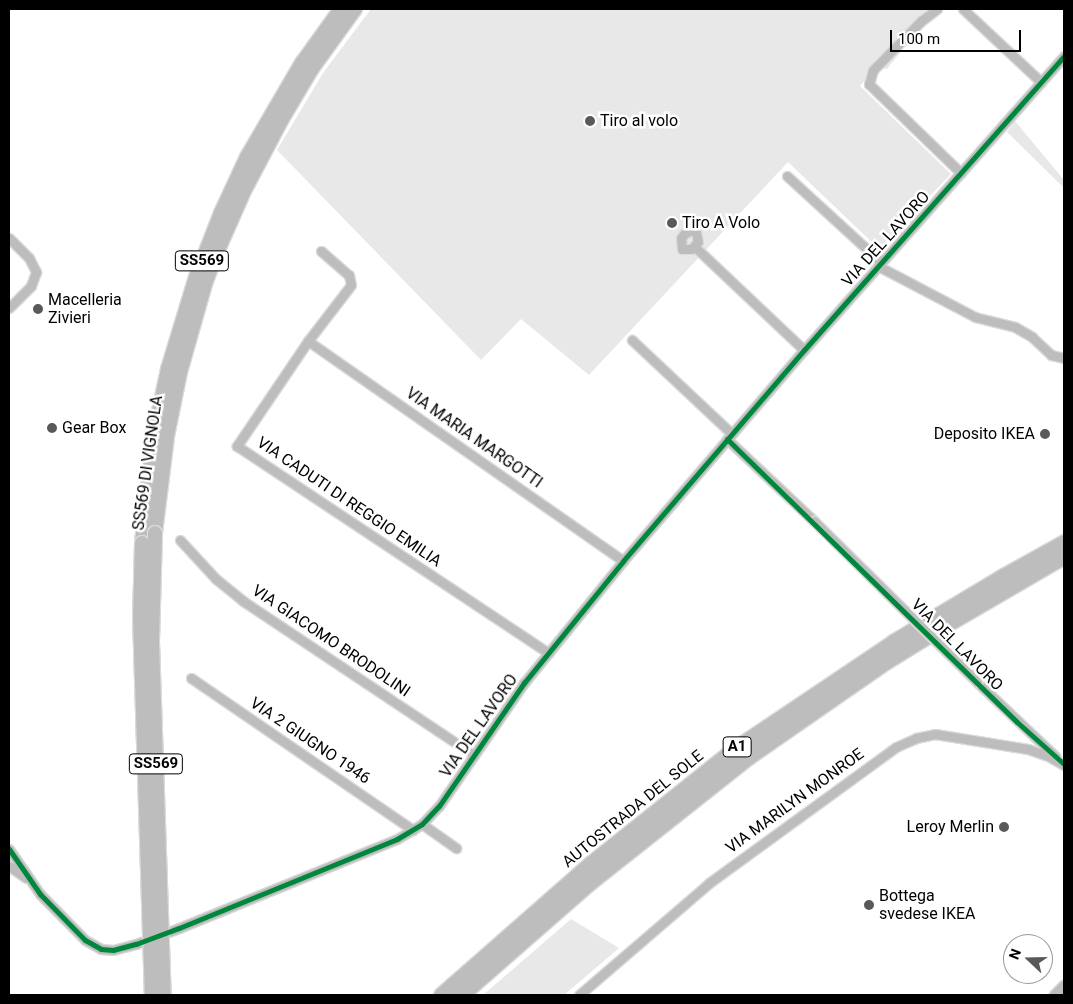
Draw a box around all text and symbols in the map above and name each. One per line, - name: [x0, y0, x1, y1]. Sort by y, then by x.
- scale bar: [893, 20, 1024, 52]
- text: 100 m: [898, 30, 940, 48]
- place label: Tiro al volo: [600, 111, 678, 131]
- marker: Tiro al volo: [584, 115, 596, 127]
- street label: VIA DEL LAVORO: [838, 187, 934, 291]
- place label: Tiro A Volo: [682, 213, 760, 233]
- marker: Tiro A Volo: [666, 217, 678, 229]
- road number: SS569: [174, 248, 230, 274]
- place label: Macelleria Zivieri: [48, 290, 122, 328]
- marker: Macelleria Zivieri: [32, 303, 44, 315]
- street label: VIA MARIA MARGOTTI: [402, 384, 546, 492]
- street label: SS569 DI VIGNOLA: [129, 394, 167, 532]
- place label: Gear Box: [62, 418, 126, 438]
- marker: Gear Box: [46, 422, 58, 434]
- place label: Deposito IKEA: [934, 424, 1035, 444]
- marker: Deposito IKEA: [1039, 428, 1051, 440]
- street label: VIA CADUTI DI REGGIO EMILIA: [253, 433, 445, 571]
- street label: VIA GIACOMO BRODOLINI: [248, 581, 414, 701]
- street label: VIA DEL LAVORO: [907, 595, 1007, 695]
- street label: VIA DEL LAVORO: [436, 671, 522, 781]
- street label: VIA 2 GIUGNO 1946: [246, 694, 374, 788]
- road number: A1: [722, 734, 752, 760]
- street label: VIA MARILYN MONROE: [722, 744, 868, 858]
- street label: AUTOSTRADA DEL SOLE: [559, 746, 707, 872]
- road number: SS569: [128, 752, 184, 776]
- place label: Leroy Merlin: [907, 817, 994, 837]
- marker: Leroy Merlin: [998, 821, 1010, 833]
- place label: Bottega svedese IKEA: [879, 886, 976, 924]
- marker: Bottega svedese IKEA: [863, 899, 875, 911]
- north arrow: [1003, 934, 1053, 984]
- text: N: [1006, 947, 1024, 961]

